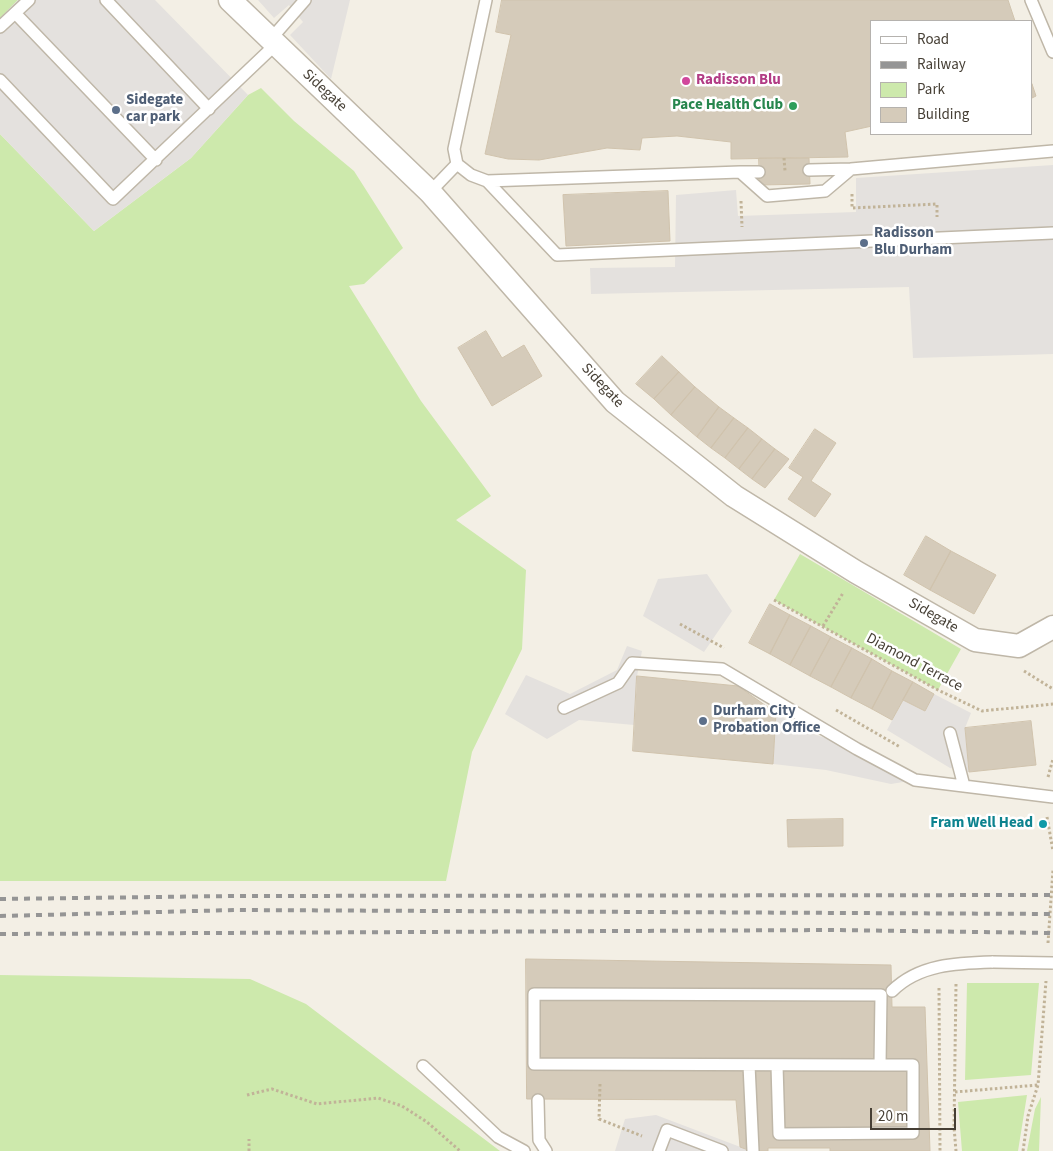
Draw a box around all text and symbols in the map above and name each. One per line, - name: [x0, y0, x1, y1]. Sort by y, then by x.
- legend: [870, 20, 1033, 135]
- text: Road: [917, 29, 949, 50]
- text: Railway: [917, 54, 966, 75]
- street label: Sidegate: [298, 66, 350, 116]
- place label: Radisson Blu: [696, 72, 781, 90]
- marker: Radisson Blu: [680, 75, 692, 87]
- text: Park: [917, 79, 945, 100]
- place label: Sidegate car park: [126, 92, 183, 127]
- place label: Pace Health Club: [672, 97, 783, 115]
- marker: Pace Health Club: [787, 100, 799, 112]
- marker: Sidegate car park: [110, 104, 122, 116]
- text: Building: [917, 104, 969, 125]
- place label: Radisson Blu Durham: [874, 225, 952, 260]
- marker: Radisson Blu Durham: [858, 237, 870, 249]
- street label: Sidegate: [577, 360, 627, 412]
- street label: Sidegate: [905, 595, 961, 637]
- street label: Diamond Terrace: [863, 630, 965, 696]
- place label: Durham City Probation Office: [713, 703, 821, 738]
- marker: Durham City Probation Office: [697, 715, 709, 727]
- place label: Fram Well Head: [930, 815, 1033, 833]
- marker: Fram Well Head: [1037, 818, 1049, 830]
- scale bar: [873, 1098, 959, 1130]
- text: 20 m: [878, 1106, 908, 1127]

